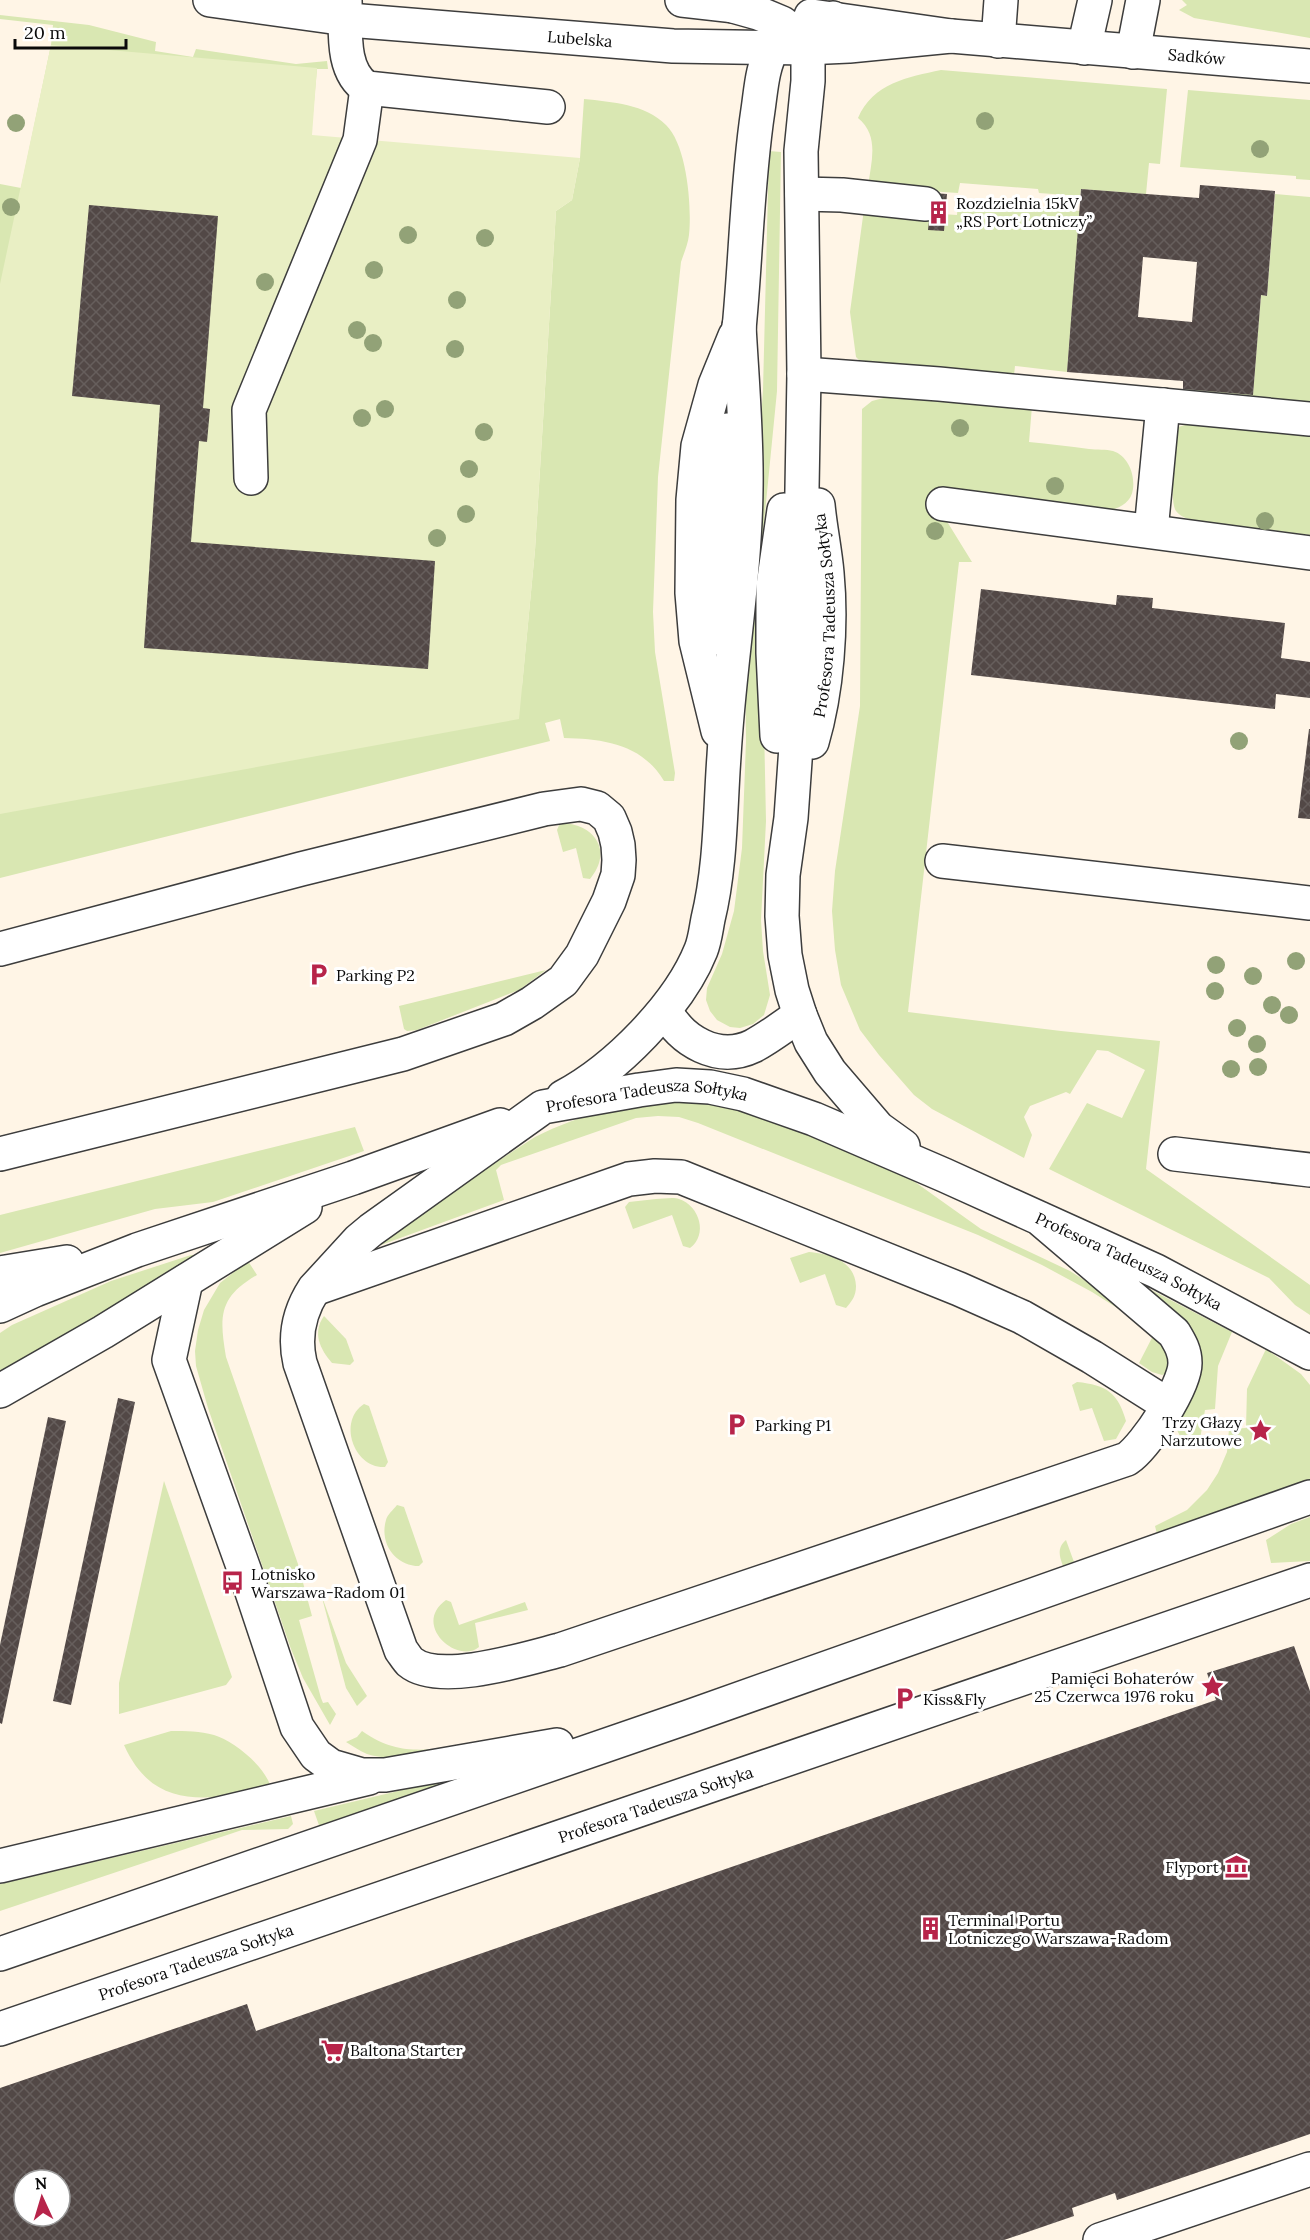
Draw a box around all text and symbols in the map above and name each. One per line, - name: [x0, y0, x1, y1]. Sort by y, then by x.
- scale bar: [15, 12, 126, 50]
- text: 20 m: [24, 21, 66, 44]
- street label: Lubelska: [546, 26, 613, 51]
- street label: Sadków: [1167, 44, 1226, 69]
- place label: Rozdzielnia 15kV „RS Port Lotniczy”: [956, 193, 1093, 231]
- building icon: Rozdzielnia 15kV „RS Port Lotniczy”: [925, 199, 951, 225]
- street label: Profesora Tadeusza Sołtyka: [809, 512, 839, 719]
- parking icon: Parking P2: [305, 962, 331, 988]
- place label: Parking P2: [336, 965, 415, 985]
- street label: Profesora Tadeusza Sołtyka: [544, 1075, 751, 1116]
- street label: Profesora Tadeusza Sołtyka: [1032, 1208, 1226, 1314]
- parking icon: Parking P1: [724, 1412, 750, 1438]
- place label: Trzy Głazy Narzutowe: [1160, 1412, 1243, 1450]
- place label: Parking P1: [755, 1415, 831, 1435]
- place icon: Trzy Głazy Narzutowe: [1247, 1418, 1273, 1444]
- place label: Lotnisko Warszawa-Radom 01: [251, 1564, 405, 1602]
- bus stop icon: Lotnisko Warszawa-Radom 01: [220, 1570, 246, 1596]
- place label: Pamięci Bohaterów 25 Czerwca 1976 roku: [1034, 1668, 1194, 1706]
- place icon: Pamięci Bohaterów 25 Czerwca 1976 roku: [1199, 1674, 1225, 1700]
- parking icon: Kiss&Fly: [892, 1686, 918, 1712]
- place label: Kiss&Fly: [923, 1689, 986, 1709]
- street label: Profesora Tadeusza Sołtyka: [555, 1762, 756, 1847]
- museum icon: Flyport: [1224, 1854, 1250, 1880]
- place label: Flyport: [1165, 1857, 1220, 1877]
- place label: Terminal Portu Lotniczego Warszawa-Radom: [948, 1910, 1169, 1948]
- building icon: Terminal Portu Lotniczego Warszawa-Radom: [917, 1916, 943, 1942]
- street label: Profesora Tadeusza Sołtyka: [96, 1919, 296, 2005]
- supermarket icon: Baltona Starter: [319, 2037, 345, 2063]
- place label: Baltona Starter: [350, 2040, 463, 2060]
- north arrow: [12, 2168, 72, 2228]
- text: N: [34, 2173, 48, 2193]

